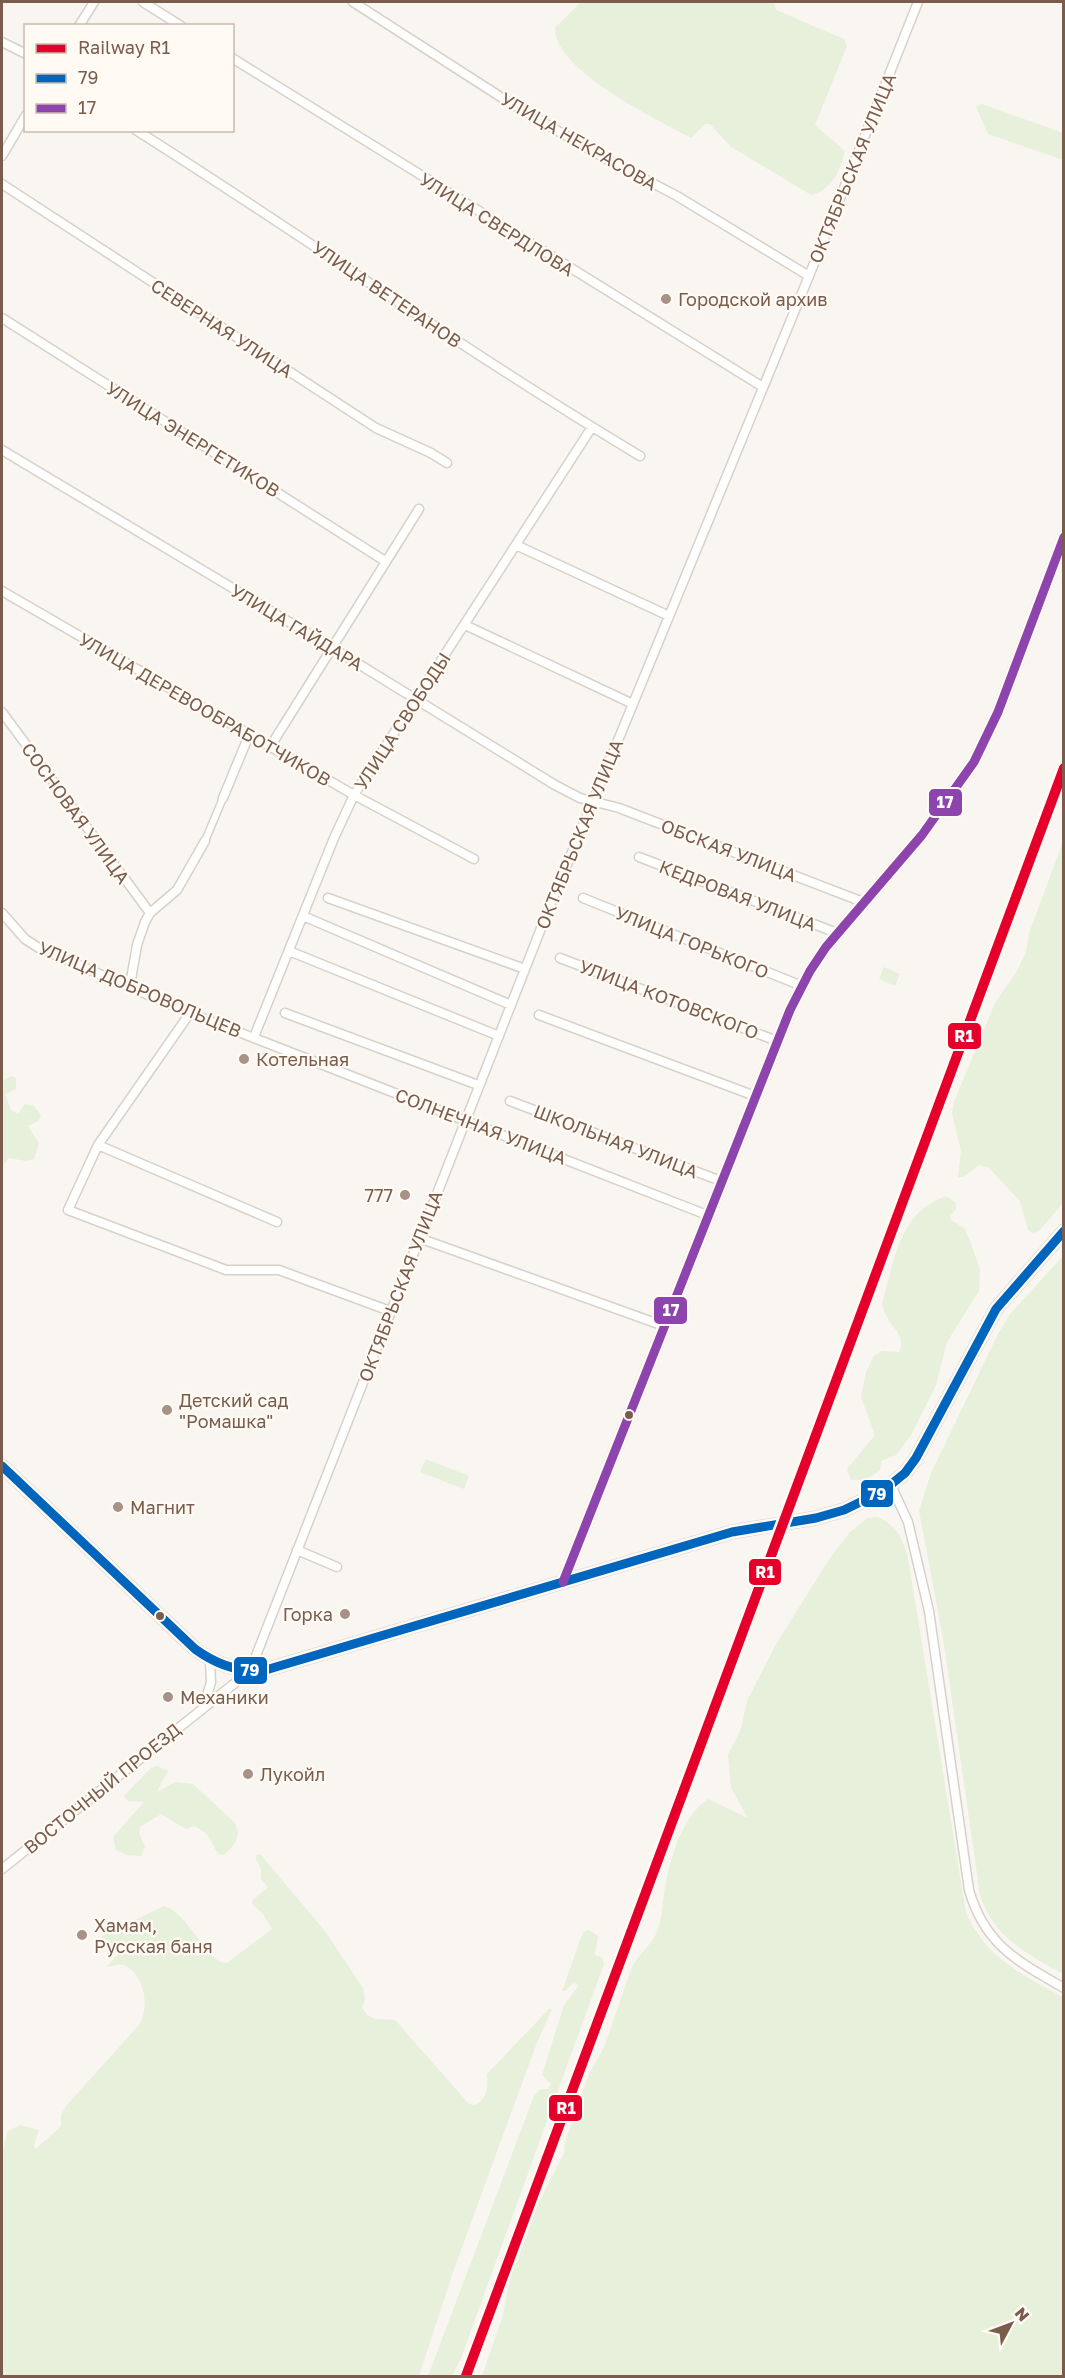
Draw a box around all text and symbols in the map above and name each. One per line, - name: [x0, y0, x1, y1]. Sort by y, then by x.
- legend: [24, 24, 234, 132]
- text: Railway R1: [78, 36, 170, 58]
- text: 79: [78, 66, 98, 88]
- street label: ОКТЯБРЬСКАЯ УЛИЦА: [804, 70, 900, 266]
- street label: УЛИЦА НЕКРАСОВА: [497, 87, 661, 195]
- text: 17: [78, 96, 96, 118]
- street label: УЛИЦА СВЕРДЛОВА: [416, 168, 578, 280]
- street label: УЛИЦА ВЕТЕРАНОВ: [308, 236, 466, 352]
- street label: СЕВЕРНАЯ УЛИЦА: [147, 274, 297, 382]
- place label: Городской архив: [678, 288, 828, 310]
- marker: Городской архив: [659, 292, 673, 306]
- street label: УЛИЦА ЭНЕРГЕТИКОВ: [102, 376, 284, 502]
- street label: УЛИЦА ГАЙДАРА: [227, 579, 367, 675]
- street label: УЛИЦА ДЕРЕВООБРАБОТЧИКОВ: [75, 628, 335, 790]
- street label: УЛИЦА СВОБОДЫ: [349, 648, 455, 794]
- street label: ОКТЯБРЬСКАЯ УЛИЦА: [531, 736, 627, 932]
- street label: СОСНОВАЯ УЛИЦА: [17, 738, 135, 888]
- line badge: 17: [928, 788, 963, 817]
- text: 17: [937, 792, 954, 812]
- street label: ОБСКАЯ УЛИЦА: [658, 814, 800, 886]
- street label: КЕДРОВАЯ УЛИЦА: [656, 855, 820, 935]
- street label: УЛИЦА ГОРЬКОГО: [612, 901, 772, 983]
- street label: УЛИЦА ДОБРОВОЛЬЦЕВ: [35, 936, 245, 1042]
- street label: УЛИЦА КОТОВСКОГО: [576, 955, 762, 1043]
- line badge: R1: [947, 1022, 982, 1050]
- text: R1: [954, 1026, 974, 1046]
- place label: Котельная: [256, 1048, 349, 1070]
- marker: Котельная: [237, 1052, 251, 1066]
- street label: СОЛНЕЧНАЯ УЛИЦА: [392, 1083, 570, 1169]
- street label: ШКОЛЬНАЯ УЛИЦА: [531, 1100, 701, 1182]
- place label: 777: [364, 1184, 393, 1206]
- street label: ОКТЯБРЬСКАЯ УЛИЦА: [353, 1187, 447, 1385]
- marker: 777: [398, 1188, 412, 1202]
- line badge: 17: [653, 1296, 688, 1325]
- text: 17: [663, 1300, 680, 1320]
- place label: Детский сад "Ромашка": [179, 1389, 288, 1432]
- marker: Детский сад "Ромашка": [160, 1403, 174, 1417]
- unlabelled marker: [623, 1409, 635, 1421]
- line badge: 79: [860, 1479, 894, 1508]
- text: 79: [868, 1484, 886, 1504]
- place label: Магнит: [130, 1496, 195, 1518]
- marker: Магнит: [111, 1500, 125, 1514]
- line badge: R1: [748, 1558, 782, 1586]
- text: R1: [755, 1562, 775, 1582]
- place label: Горка: [283, 1603, 333, 1625]
- marker: Горка: [338, 1607, 352, 1621]
- unlabelled marker: [154, 1610, 166, 1622]
- line badge: 79: [233, 1656, 268, 1685]
- text: 79: [241, 1660, 259, 1680]
- place label: Механики: [180, 1686, 269, 1708]
- marker: Механики: [161, 1690, 175, 1704]
- street label: ВОСТОЧНЫЙ ПРОЕЗД: [19, 1718, 185, 1858]
- place label: Лукойл: [260, 1763, 325, 1785]
- marker: Лукойл: [241, 1767, 255, 1781]
- place label: Хамам, Русская баня: [94, 1914, 213, 1957]
- marker: Хамам, Русская баня: [75, 1928, 89, 1942]
- line badge: R1: [548, 2094, 583, 2122]
- text: R1: [556, 2098, 576, 2118]
- north arrow: [981, 2294, 1041, 2354]
- text: N: [1011, 2303, 1034, 2325]

